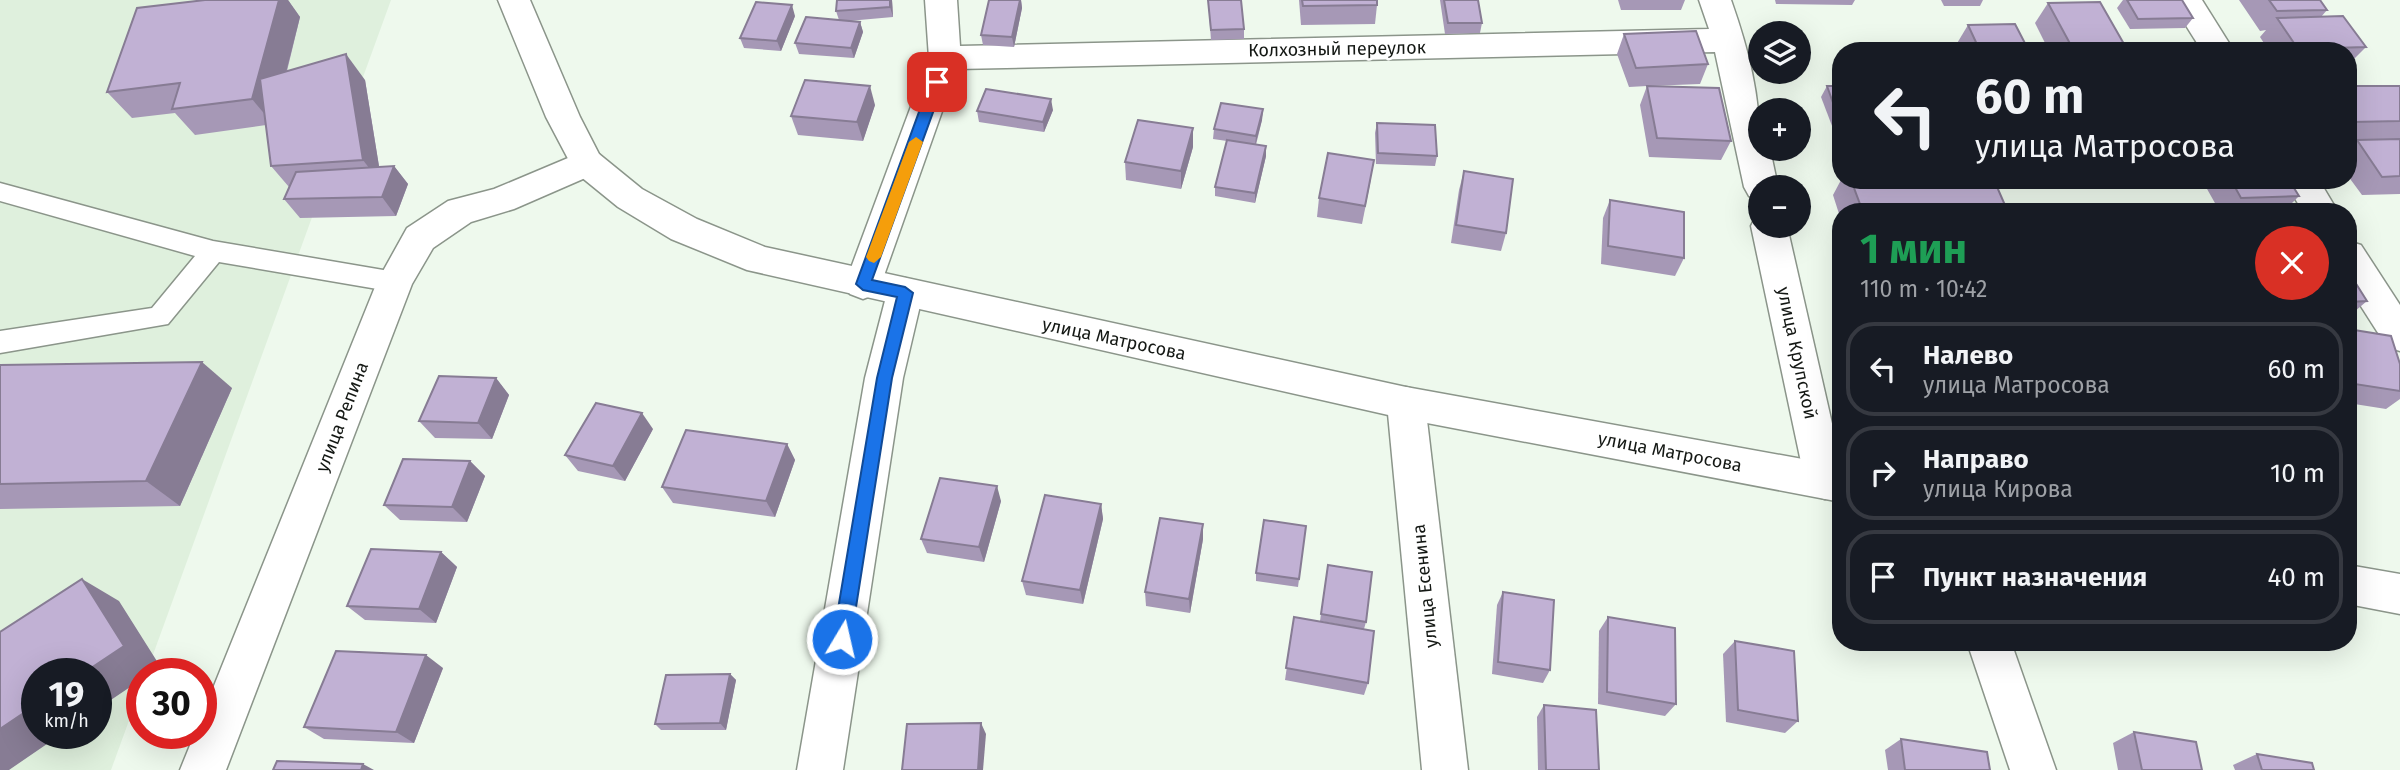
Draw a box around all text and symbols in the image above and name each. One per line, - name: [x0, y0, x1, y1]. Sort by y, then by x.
- map controls: [1748, 21, 1811, 238]
- button: layers: [1748, 21, 1811, 84]
- street label: Колхозный переулок: [1248, 36, 1427, 62]
- pin: [907, 52, 967, 112]
- icon: arrive: [918, 63, 956, 101]
- text: 60 m: [1975, 67, 2084, 126]
- icon: left: [1860, 70, 1951, 161]
- button: +: [1748, 98, 1811, 161]
- text: улица Матросова: [1975, 127, 2235, 165]
- button: −: [1748, 175, 1811, 238]
- text: 1 мин: [1860, 224, 1967, 274]
- button: close: [2255, 226, 2329, 300]
- text: 110 m · 10:42: [1860, 275, 1987, 303]
- street label: улица Крупской: [1772, 285, 1822, 421]
- street label: улица Матросова: [1040, 313, 1188, 365]
- text: Налево: [1923, 340, 2013, 371]
- icon: left: [1864, 350, 1902, 388]
- text: 60 m: [2267, 354, 2325, 385]
- street label: улица Репина: [311, 359, 373, 475]
- text: улица Матросова: [1923, 371, 2110, 399]
- street label: улица Матросова: [1596, 427, 1744, 477]
- text: Направо: [1923, 444, 2029, 475]
- icon: right: [1864, 454, 1902, 492]
- text: 10 m: [2270, 458, 2325, 489]
- text: улица Кирова: [1923, 475, 2073, 503]
- street label: улица Есенина: [1408, 523, 1442, 649]
- icon: arrive: [1864, 558, 1902, 596]
- text: Пункт назначения: [1923, 562, 2147, 593]
- text: 40 m: [2267, 562, 2325, 593]
- position arrow: [805, 602, 879, 676]
- speed limit sign: 30: [126, 658, 217, 749]
- text: 19: [49, 673, 84, 715]
- text: km/h: [44, 710, 89, 732]

